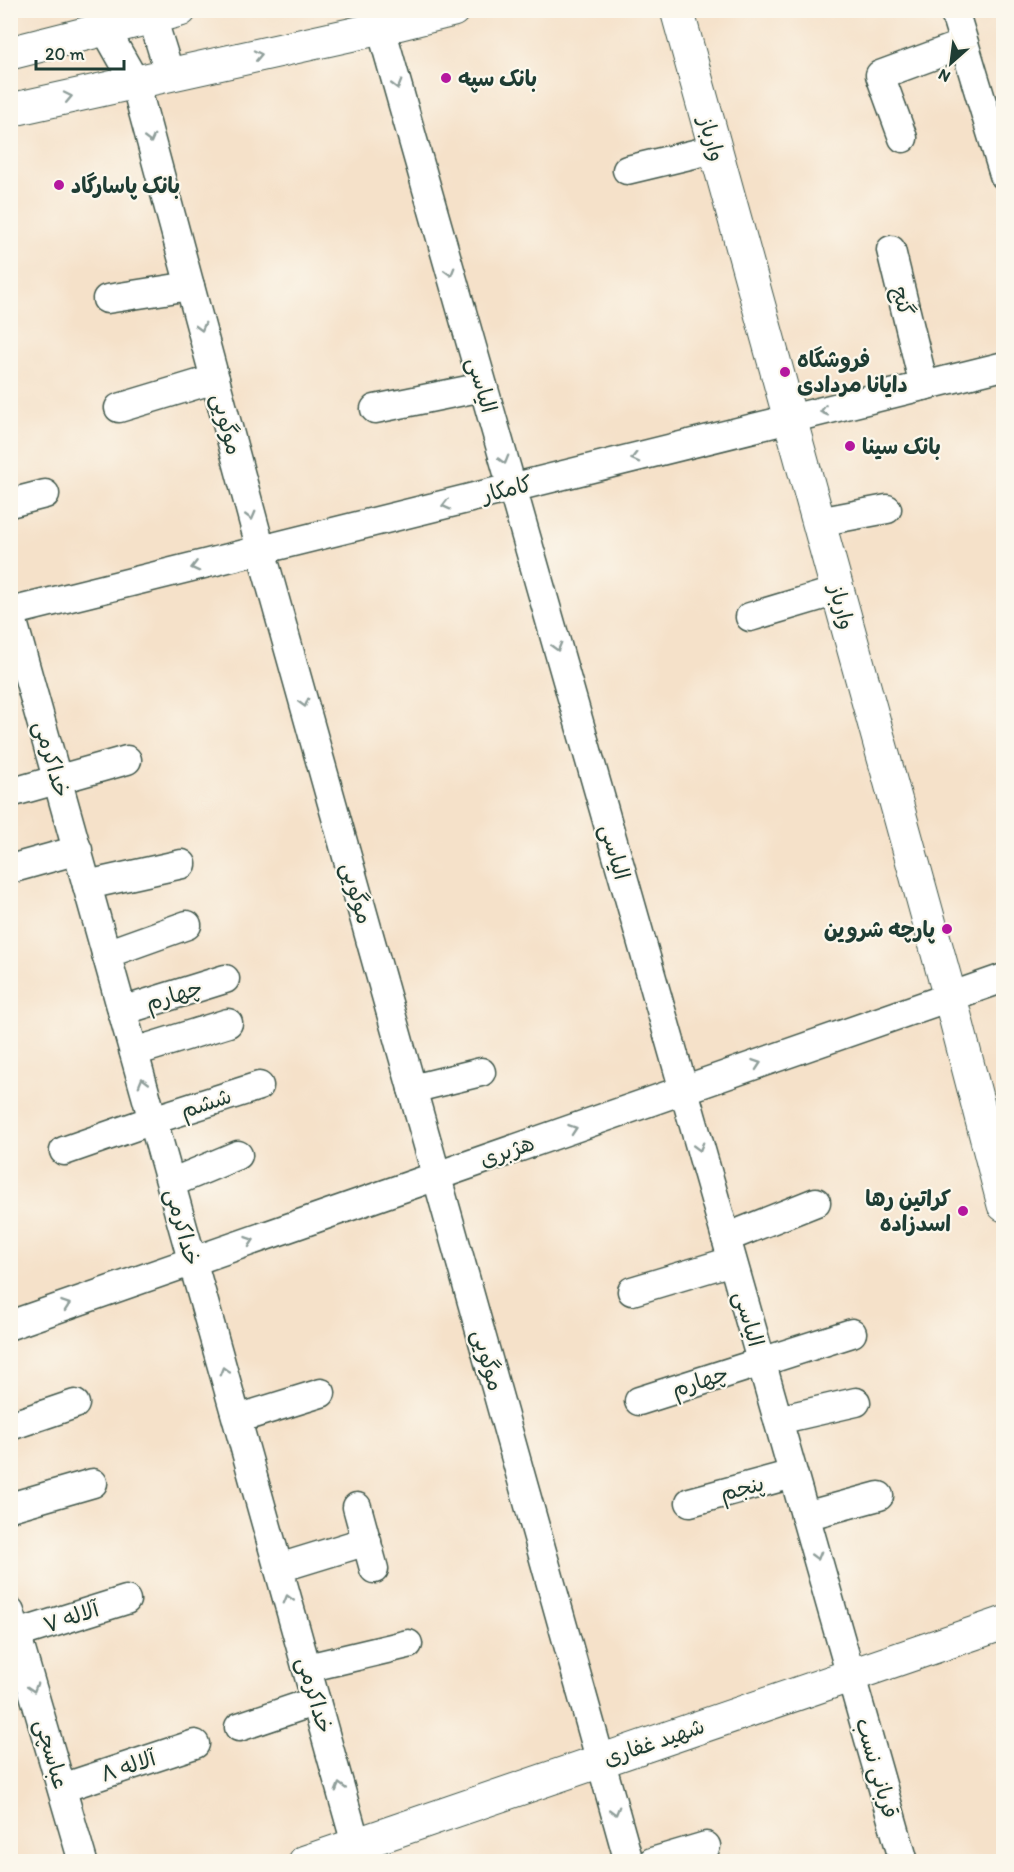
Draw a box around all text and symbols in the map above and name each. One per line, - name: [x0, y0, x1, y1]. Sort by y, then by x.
- scale bar: [36, 33, 124, 71]
- north arrow: [921, 33, 981, 93]
- text: 20 m: [45, 43, 85, 65]
- one-way arrow: [253, 50, 263, 63]
- place label: بانک سپه: [458, 65, 537, 93]
- text: N: [935, 65, 953, 87]
- marker: بانک سپه: [439, 71, 453, 85]
- one-way arrow: [390, 79, 402, 90]
- one-way arrow: [62, 91, 72, 104]
- street label: وارباز: [692, 112, 731, 164]
- one-way arrow: [143, 134, 156, 144]
- place label: بانک پاسارگاد: [71, 172, 180, 200]
- marker: بانک پاسارگاد: [52, 178, 66, 192]
- one-way arrow: [443, 266, 455, 277]
- street label: گنج: [884, 283, 920, 319]
- one-way arrow: [194, 321, 206, 332]
- place label: فروشگاه دایانا مردادی: [797, 346, 908, 398]
- street label: الیاسی: [460, 354, 503, 416]
- marker: فروشگاه دایانا مردادی: [778, 365, 792, 379]
- street label: موگویی: [205, 390, 248, 458]
- one-way arrow: [820, 403, 830, 416]
- place label: بانک سینا: [862, 433, 941, 460]
- marker: بانک سینا: [843, 439, 857, 453]
- one-way arrow: [630, 450, 640, 463]
- one-way arrow: [497, 454, 509, 465]
- street label: کامکار: [477, 470, 535, 509]
- one-way arrow: [441, 497, 451, 510]
- one-way arrow: [244, 510, 257, 520]
- one-way arrow: [191, 559, 201, 572]
- street label: وارباز: [823, 580, 861, 632]
- one-way arrow: [550, 641, 562, 652]
- one-way arrow: [296, 698, 309, 708]
- street label: خداکرمی: [27, 718, 76, 801]
- street label: الیاسی: [593, 821, 636, 883]
- street label: موگویی: [334, 859, 379, 927]
- place label: پارچه شروین: [824, 916, 936, 944]
- marker: پارچه شروین: [940, 922, 954, 936]
- street label: چهارم: [142, 974, 207, 1019]
- one-way arrow: [751, 1059, 762, 1072]
- one-way arrow: [137, 1077, 150, 1087]
- street label: ششم: [177, 1082, 236, 1127]
- one-way arrow: [567, 1123, 578, 1136]
- street label: هژبری: [476, 1129, 538, 1173]
- one-way arrow: [692, 1141, 704, 1151]
- place label: کراتین رها اسدزاده: [865, 1185, 951, 1237]
- street label: خداکرمی: [159, 1186, 206, 1269]
- marker: کراتین رها اسدزاده: [956, 1204, 970, 1218]
- one-way arrow: [244, 1235, 255, 1248]
- street label: الیاسی: [727, 1288, 770, 1350]
- one-way arrow: [60, 1300, 71, 1313]
- street label: موگویی: [465, 1326, 510, 1394]
- street label: چهارم: [668, 1359, 733, 1406]
- one-way arrow: [218, 1366, 231, 1376]
- street label: پنجم: [717, 1469, 768, 1510]
- one-way arrow: [809, 1551, 822, 1561]
- one-way arrow: [283, 1594, 295, 1605]
- street label: آلاله ۷: [40, 1595, 104, 1639]
- street label: خداکرمی: [290, 1654, 339, 1737]
- one-way arrow: [26, 1682, 38, 1693]
- street label: شهید غفاری: [600, 1712, 708, 1772]
- street label: قربانی نسب: [849, 1715, 904, 1822]
- street label: عباسچی: [28, 1716, 75, 1792]
- street label: آلاله ۸: [97, 1744, 161, 1788]
- one-way arrow: [335, 1782, 348, 1792]
- one-way arrow: [608, 1805, 620, 1816]

